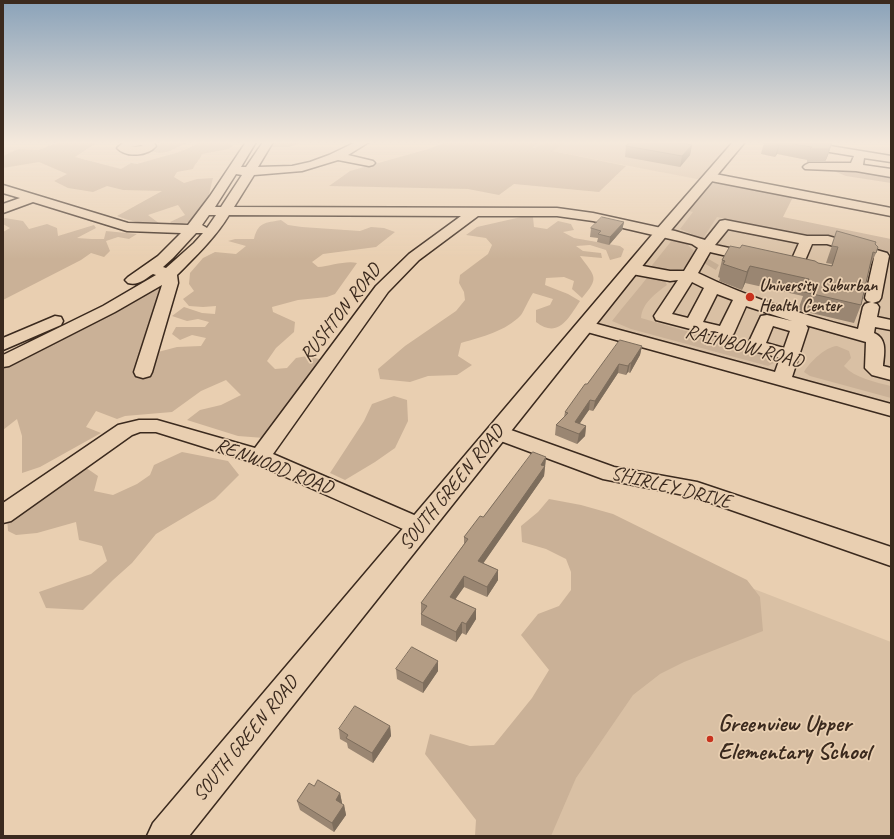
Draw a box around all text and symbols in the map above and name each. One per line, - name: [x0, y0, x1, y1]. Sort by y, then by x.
- street label: RUSHTON ROAD: [295, 259, 387, 367]
- place label: University Suburban Health Center: [759, 277, 877, 317]
- marker: University Suburban Health Center: [744, 291, 756, 303]
- street label: RAINBOW ROAD: [682, 320, 806, 374]
- street label: SOUTH GREEN ROAD: [394, 421, 510, 555]
- street label: RENWOOD ROAD: [212, 434, 336, 500]
- street label: SHIRLEY DRIVE: [609, 462, 733, 514]
- street label: SOUTH GREEN ROAD: [188, 672, 304, 806]
- place label: Greenview Upper Elementary School: [718, 711, 870, 767]
- marker: Greenview Upper Elementary School: [705, 734, 715, 744]

